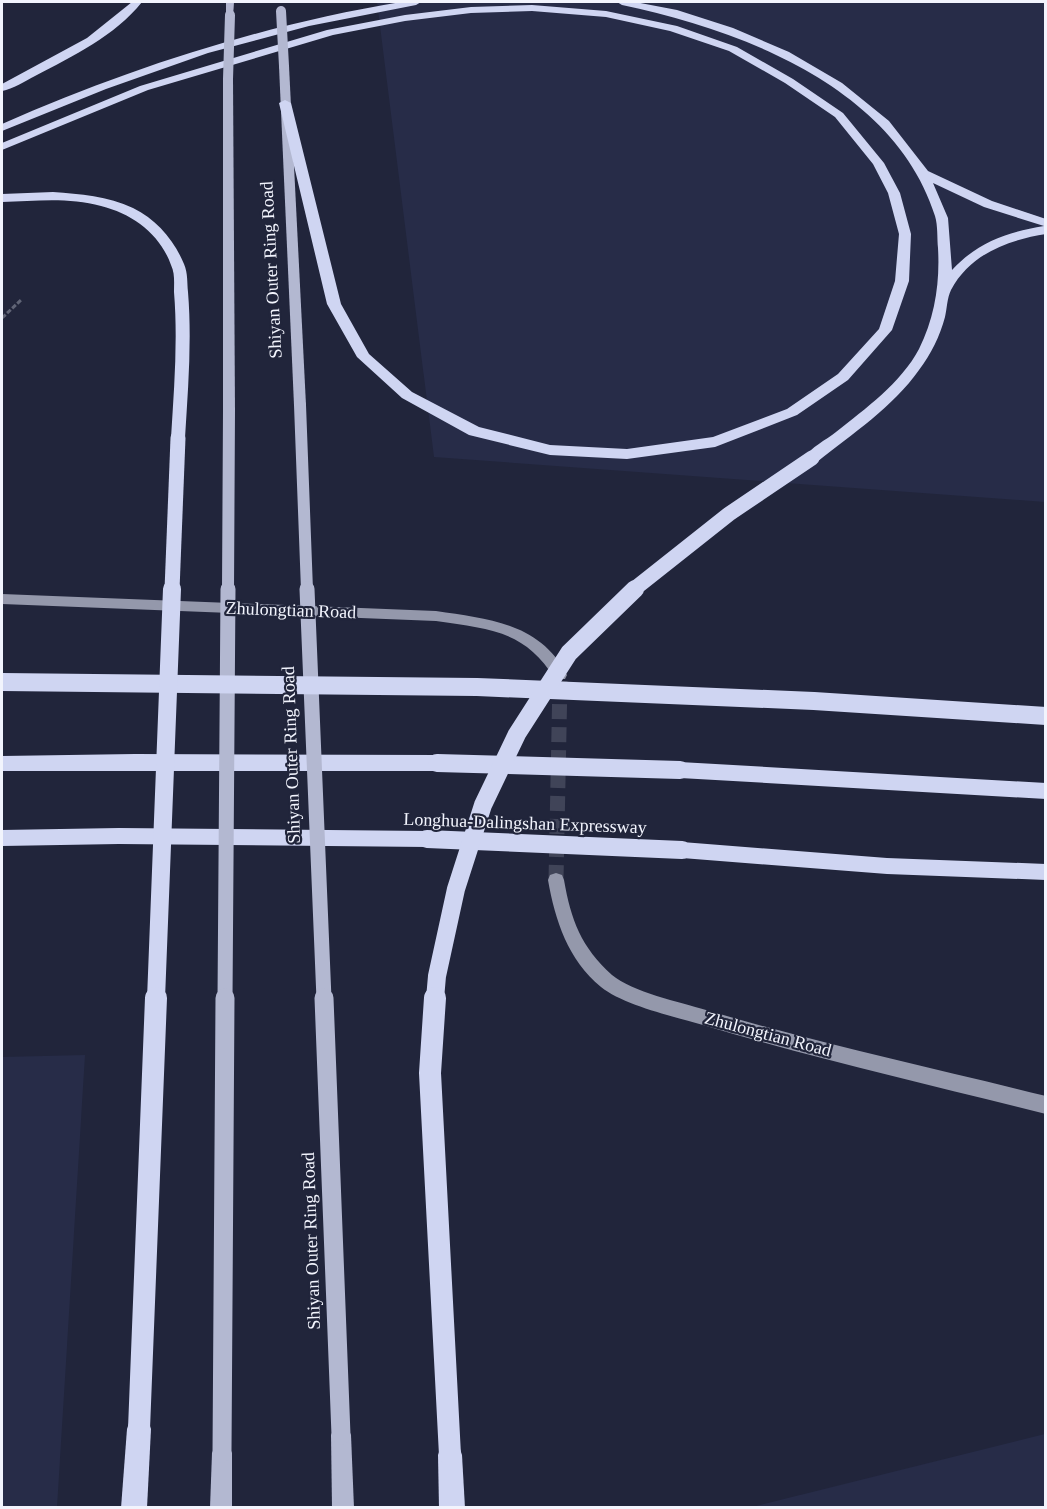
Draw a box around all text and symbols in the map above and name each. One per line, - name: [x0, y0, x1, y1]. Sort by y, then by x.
- street label: Shiyan Outer Ring Road: [256, 181, 286, 359]
- street label: Zhulongtian Road: [225, 598, 357, 622]
- street label: Shiyan Outer Ring Road: [278, 666, 304, 844]
- street label: Longhua-Dalingshan Expressway: [403, 809, 647, 837]
- street label: Zhulongtian Road: [702, 1007, 834, 1061]
- street label: Shiyan Outer Ring Road: [298, 1152, 324, 1330]

